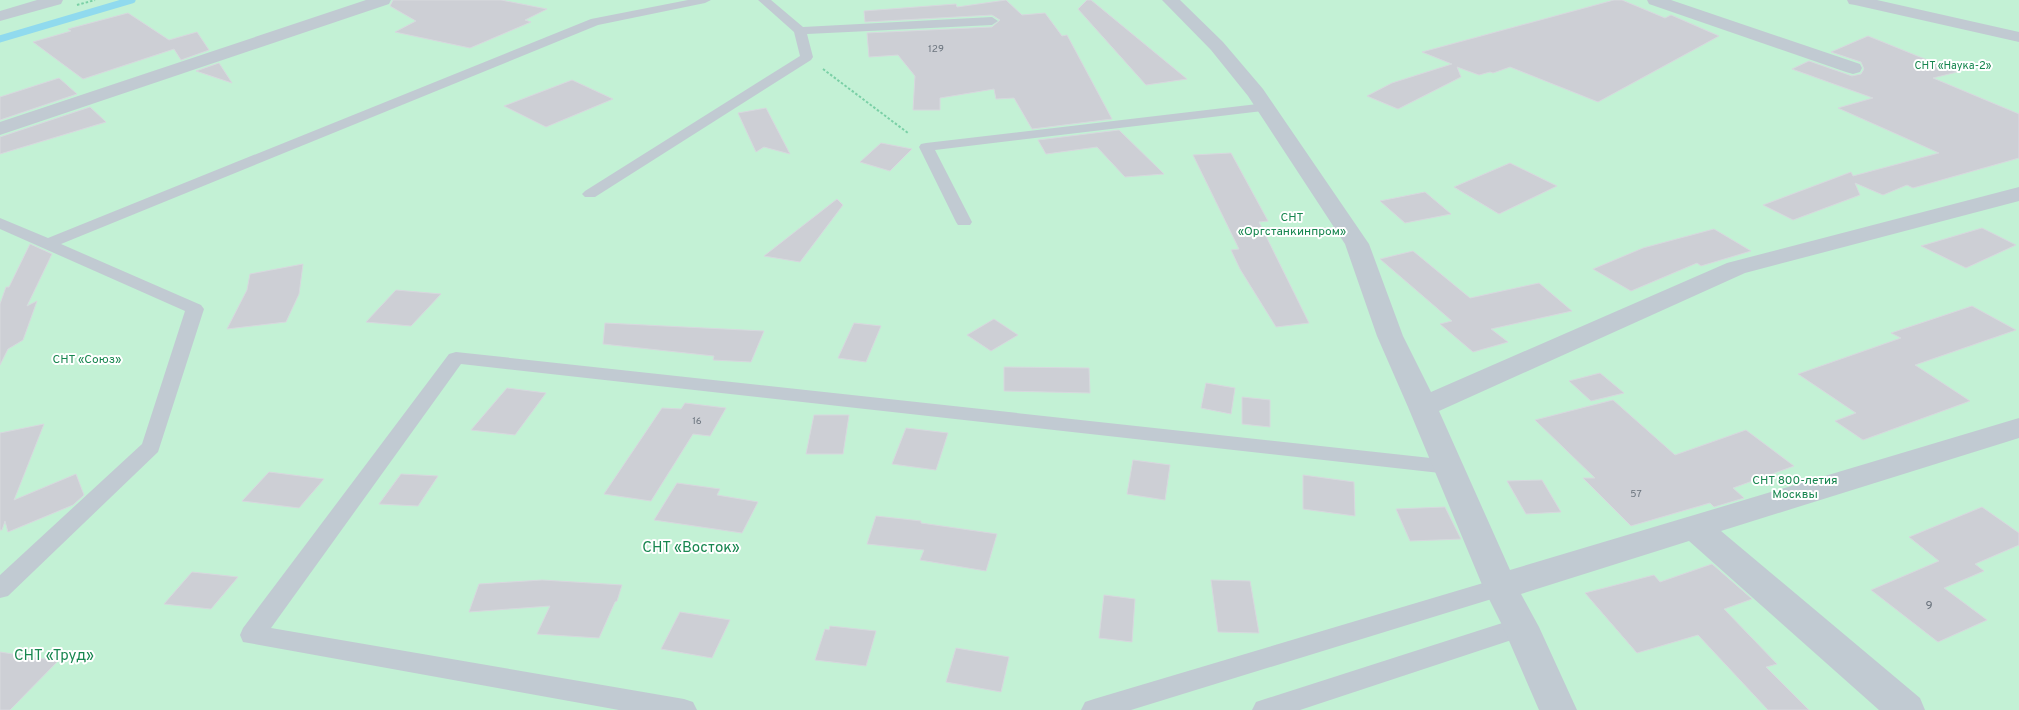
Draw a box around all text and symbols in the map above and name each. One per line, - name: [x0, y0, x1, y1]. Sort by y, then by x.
- house number: 129: [928, 43, 944, 56]
- park label: СНТ «Наука-2»: [1915, 59, 1992, 73]
- park label: СНТ «Оргстанкинпром»: [1238, 210, 1346, 240]
- park label: СНТ «Союз»: [53, 352, 121, 368]
- house number: 16: [692, 415, 702, 428]
- park label: СНТ 800-летия Москвы: [1752, 473, 1838, 503]
- house number: 57: [1630, 488, 1642, 501]
- park label: СНТ «Восток»: [642, 539, 740, 558]
- house number: 9: [1925, 598, 1933, 614]
- park label: СНТ «Труд»: [14, 647, 94, 666]

